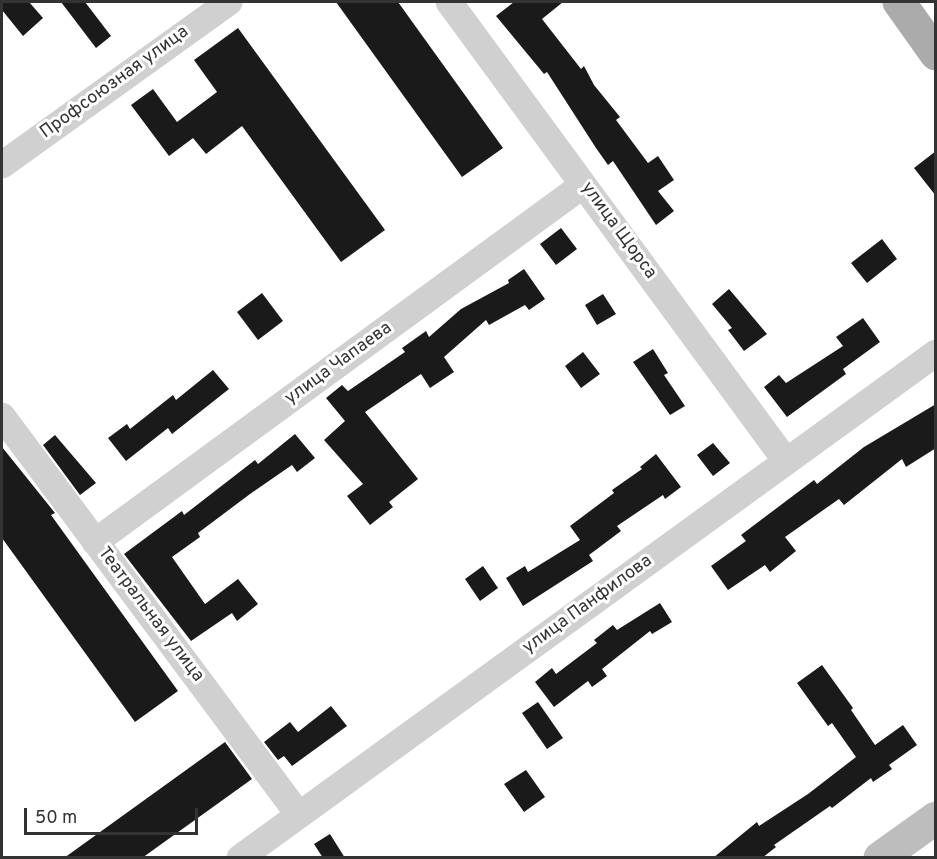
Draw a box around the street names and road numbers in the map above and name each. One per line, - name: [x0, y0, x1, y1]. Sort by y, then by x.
- street label: Профсоюзная улица: [37, 22, 193, 144]
- street label: улица Щорса: [576, 178, 660, 284]
- street label: улица Чапаева: [281, 318, 397, 410]
- street label: Театральная улица: [92, 543, 208, 687]
- street label: улица Панфилова: [519, 551, 657, 659]

